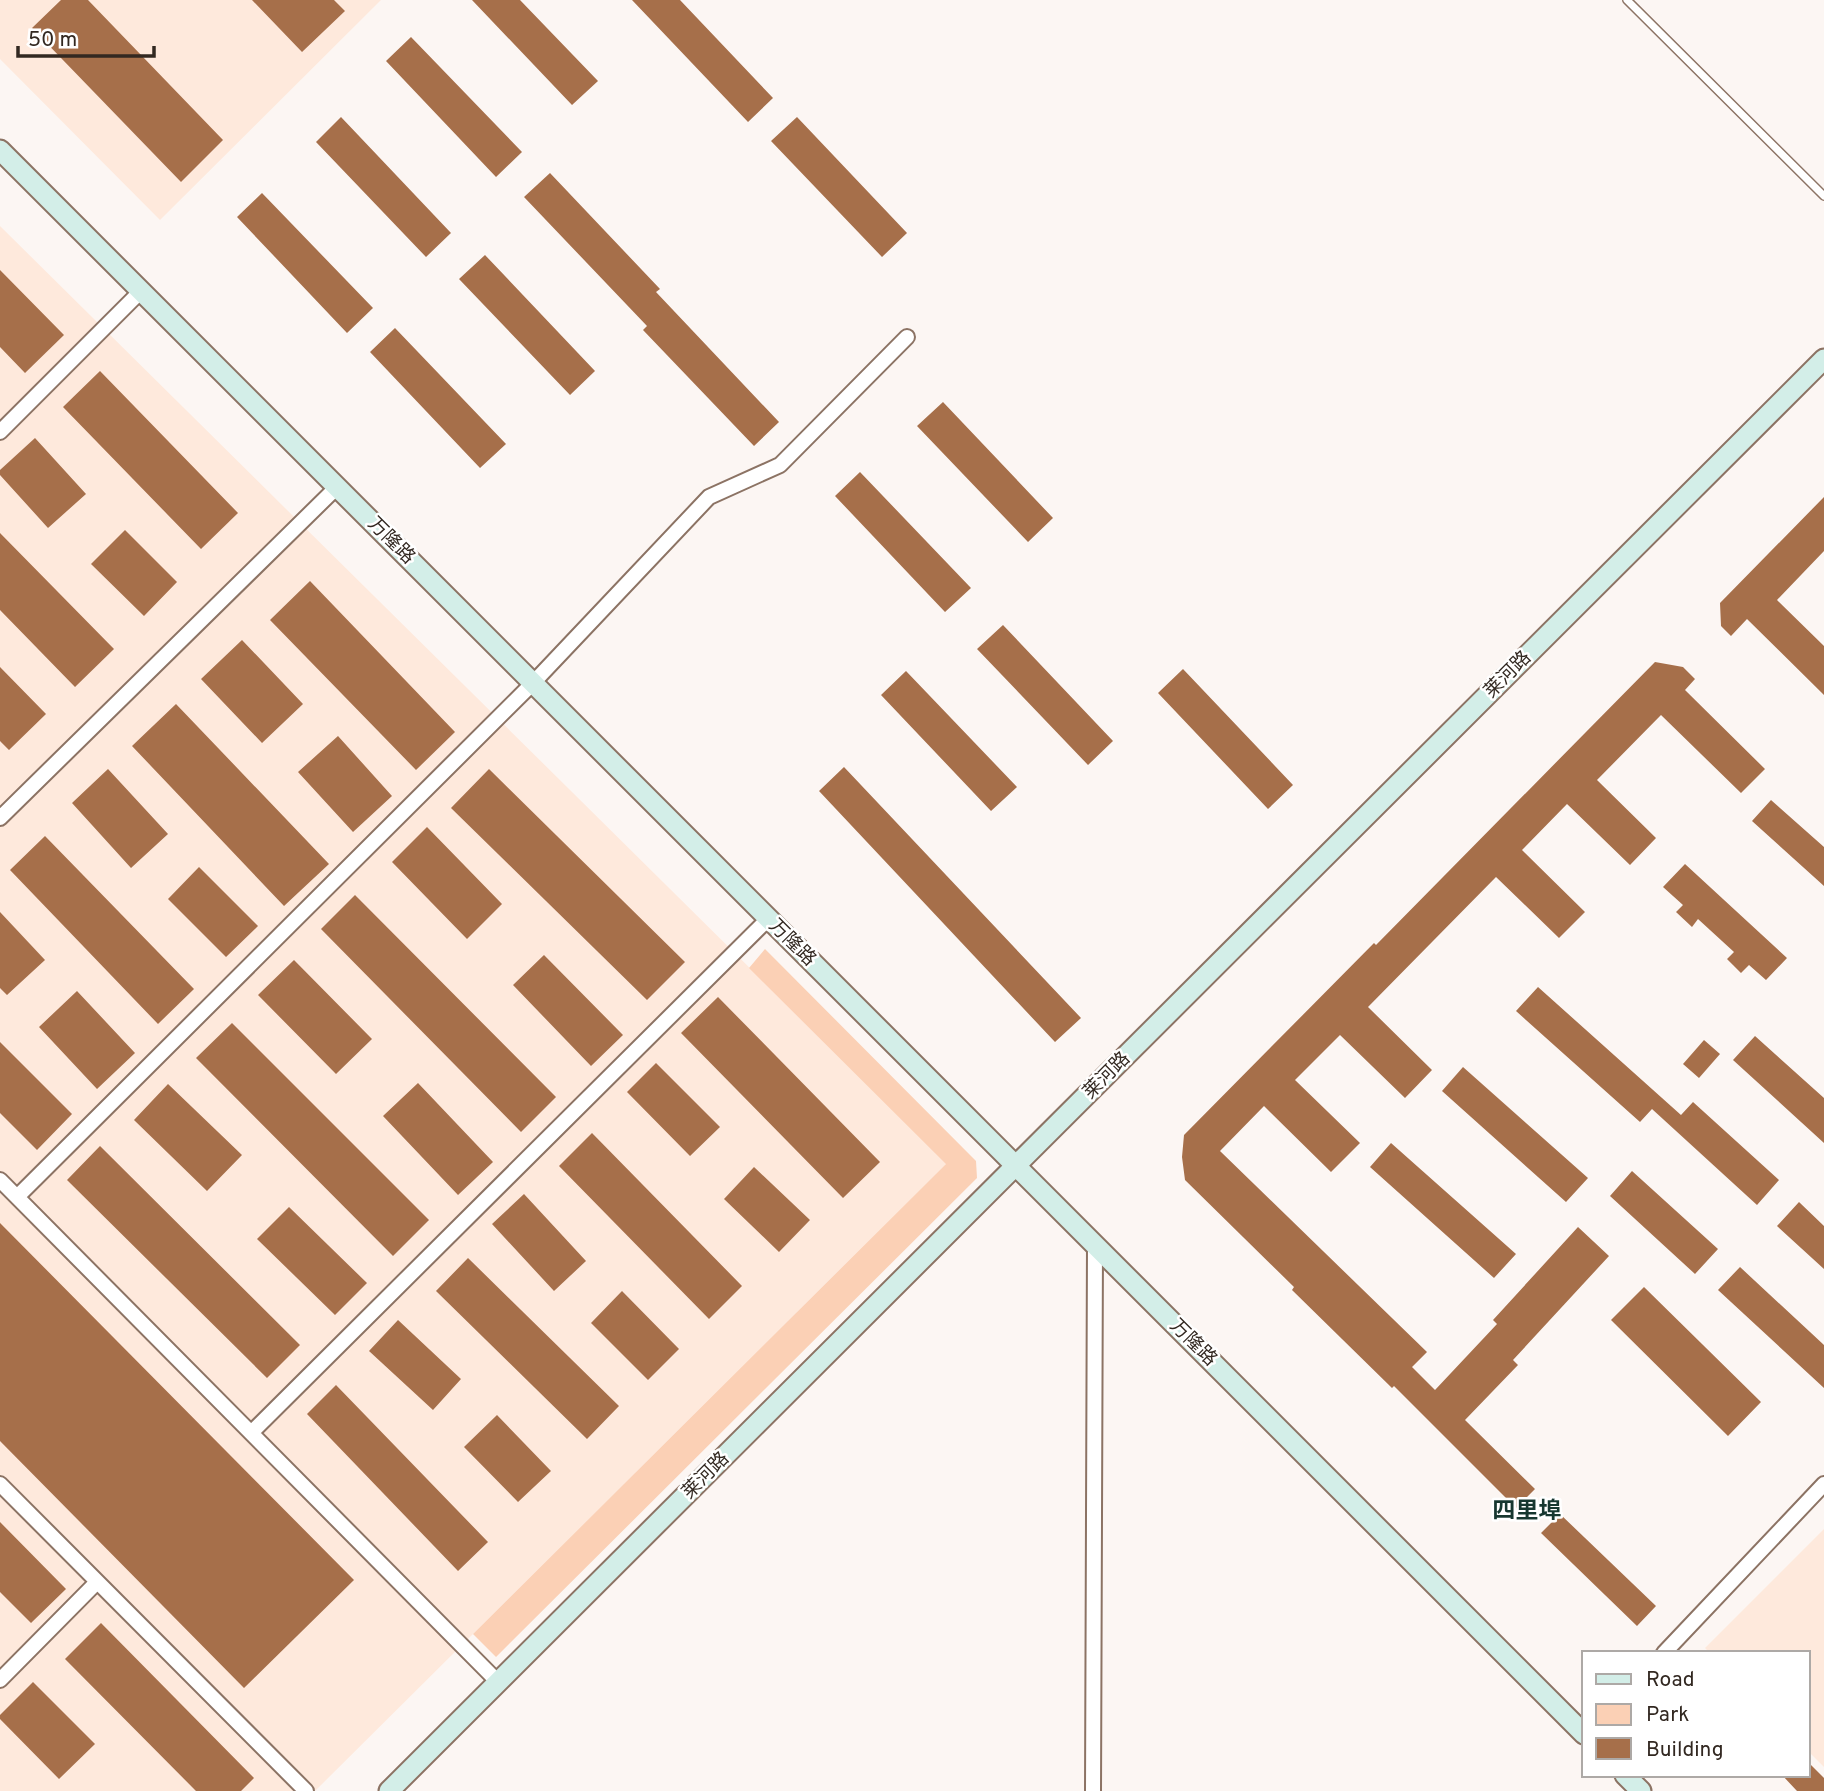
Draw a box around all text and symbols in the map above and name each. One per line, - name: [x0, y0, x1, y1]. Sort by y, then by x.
- scale bar: [18, 14, 154, 58]
- text: 50 m: [28, 27, 77, 54]
- street label: 万隆路: [362, 512, 420, 570]
- street label: 莱河路: [1479, 646, 1537, 704]
- street label: 万隆路: [763, 914, 821, 972]
- street label: 莱河路: [1078, 1047, 1136, 1105]
- street label: 万隆路: [1164, 1314, 1222, 1372]
- street label: 莱河路: [677, 1447, 735, 1505]
- district label: 四里埠: [1493, 1498, 1562, 1527]
- legend: [1582, 1651, 1810, 1777]
- text: Road: [1646, 1667, 1695, 1694]
- text: Park: [1646, 1702, 1689, 1729]
- text: Building: [1646, 1737, 1724, 1764]

